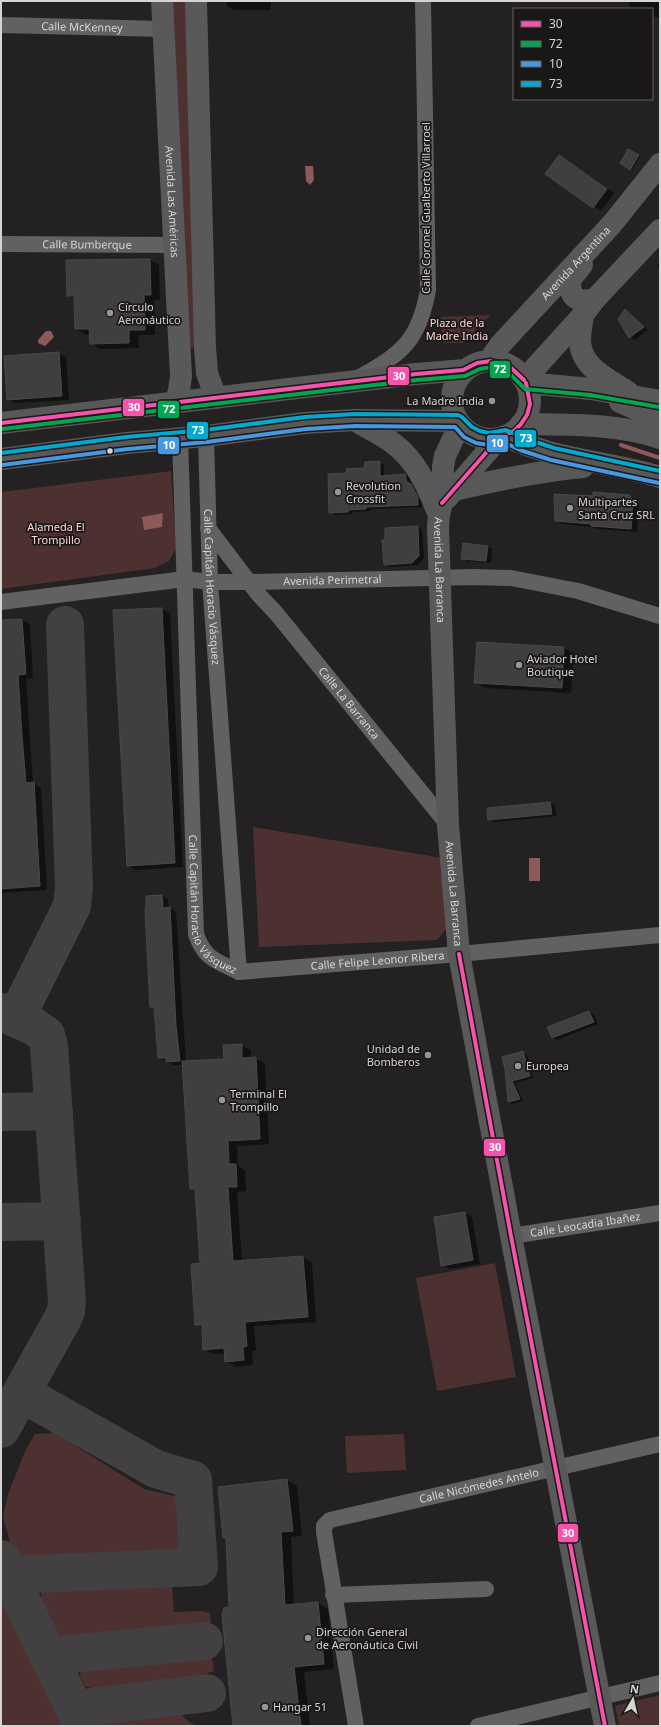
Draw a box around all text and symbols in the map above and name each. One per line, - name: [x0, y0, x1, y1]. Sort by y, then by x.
- legend: [513, 8, 653, 100]
- text: 30: [549, 15, 563, 32]
- street label: Calle McKenney: [41, 18, 123, 35]
- text: 72: [549, 35, 563, 52]
- text: 10: [549, 55, 563, 72]
- text: 73: [549, 75, 563, 92]
- street label: Calle Coronel Gualberto Villarroel: [418, 122, 433, 294]
- street label: Avenida Las Américas: [162, 145, 183, 258]
- street label: Avenida Argentina: [538, 223, 613, 303]
- street label: Calle Bumberque: [42, 236, 132, 252]
- place label: Círculo Aeronáutico: [118, 299, 181, 327]
- marker: Círculo Aeronáutico: [105, 308, 115, 318]
- park label: Plaza de la Madre India: [426, 315, 488, 343]
- line badge: 72: [489, 360, 511, 379]
- text: 72: [494, 361, 506, 376]
- line badge: 30: [387, 366, 410, 386]
- text: 30: [393, 368, 405, 383]
- place label: La Madre India: [407, 393, 484, 408]
- marker: La Madre India: [487, 396, 497, 406]
- line badge: 30: [122, 398, 145, 417]
- text: 30: [128, 399, 140, 414]
- line badge: 72: [157, 400, 180, 419]
- text: 72: [163, 401, 175, 416]
- line badge: 73: [186, 421, 209, 440]
- text: 73: [192, 422, 204, 437]
- line badge: 73: [514, 429, 537, 448]
- text: 73: [520, 430, 532, 445]
- line badge: 10: [486, 434, 509, 453]
- text: 10: [491, 435, 503, 450]
- line badge: 10: [157, 436, 180, 455]
- text: 10: [163, 437, 175, 452]
- unlabelled marker: [105, 446, 115, 456]
- place label: Revolution Crossfit: [346, 478, 401, 506]
- marker: Revolution Crossfit: [333, 487, 343, 497]
- place label: Multipartes Santa Cruz SRL: [578, 494, 655, 522]
- marker: Multipartes Santa Cruz SRL: [565, 503, 575, 513]
- street label: Calle Capitán Horacio Vásquez: [201, 509, 224, 665]
- street label: Avenida La Barranca: [431, 517, 449, 623]
- park label: Alameda El Trompillo: [27, 519, 85, 547]
- street label: Avenida Perimetral: [283, 571, 382, 588]
- place label: Aviador Hotel Boutique: [527, 651, 597, 679]
- marker: Aviador Hotel Boutique: [514, 660, 524, 670]
- street label: Calle La Barranca: [316, 663, 383, 742]
- street label: Calle Capitán Horacio Vásquez: [186, 834, 240, 977]
- street label: Avenida La Barranca: [442, 840, 466, 947]
- street label: Calle Felipe Leonor Ribera: [310, 947, 445, 973]
- place label: Unidad de Bomberos: [367, 1041, 420, 1069]
- marker: Unidad de Bomberos: [423, 1050, 433, 1060]
- place label: Europea: [526, 1058, 569, 1073]
- marker: Europea: [513, 1061, 523, 1071]
- place label: Terminal El Trompillo: [230, 1086, 287, 1114]
- marker: Terminal El Trompillo: [217, 1095, 227, 1105]
- line badge: 30: [483, 1138, 506, 1157]
- text: 30: [489, 1139, 501, 1154]
- street label: Calle Leocadia Ibañez: [529, 1208, 641, 1240]
- street label: Calle Nicómedes Antelo: [418, 1464, 540, 1506]
- line badge: 30: [557, 1523, 579, 1543]
- text: 30: [562, 1525, 574, 1540]
- place label: Dirección General de Aeronáutica Civil: [316, 1624, 418, 1652]
- marker: Dirección General de Aeronáutica Civil: [303, 1633, 313, 1643]
- north arrow: [613, 1679, 653, 1719]
- text: N: [629, 1681, 640, 1697]
- place label: Hangar 51: [273, 1699, 327, 1714]
- marker: Hangar 51: [260, 1702, 270, 1712]

